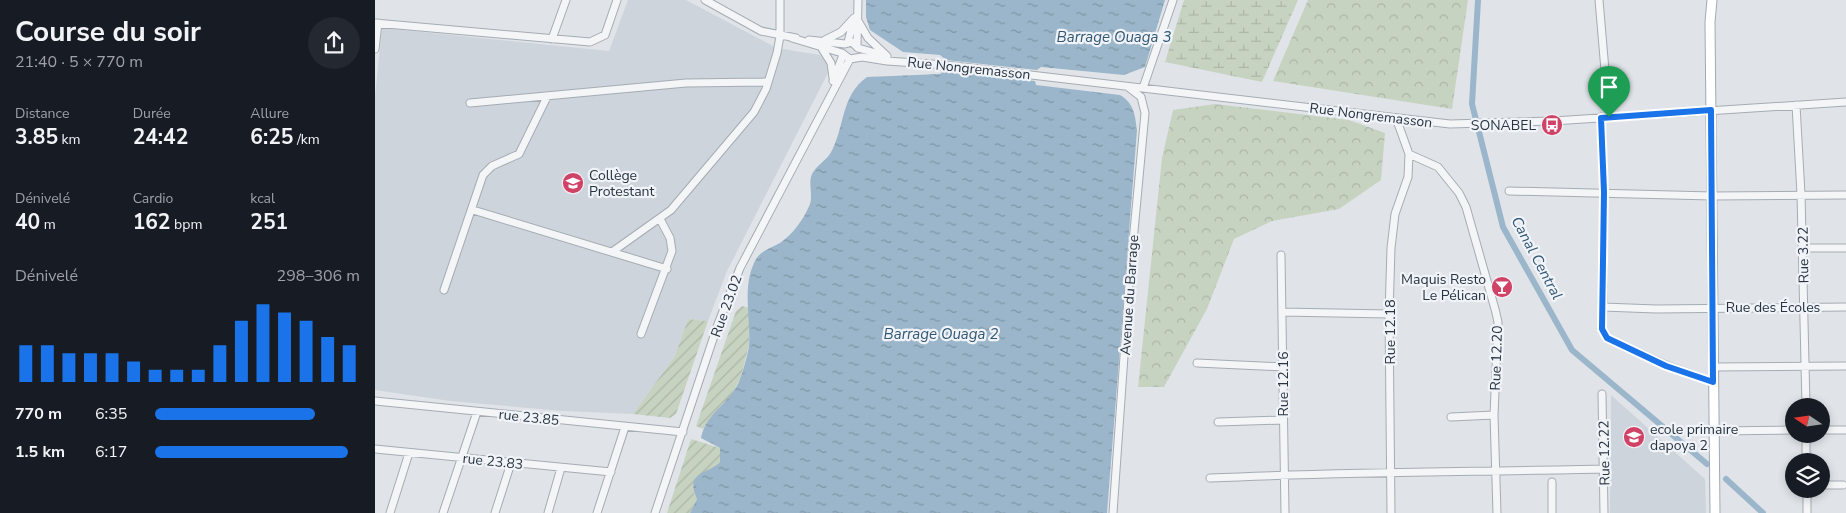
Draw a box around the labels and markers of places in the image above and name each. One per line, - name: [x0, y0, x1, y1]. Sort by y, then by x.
- pin: [1588, 66, 1630, 117]
- bus stop icon: SONABEL: [1540, 113, 1564, 137]
- place label: SONABEL: [1471, 116, 1536, 135]
- place label: Collège Protestant: [589, 166, 655, 201]
- school or university icon: Collège Protestant: [561, 171, 585, 195]
- place label: Maquis Resto Le Pélican: [1401, 270, 1486, 305]
- bar icon: Maquis Resto Le Pélican: [1490, 275, 1514, 299]
- place label: ecole primaire dapoya 2: [1650, 420, 1738, 455]
- school or university icon: ecole primaire dapoya 2: [1622, 425, 1646, 449]

